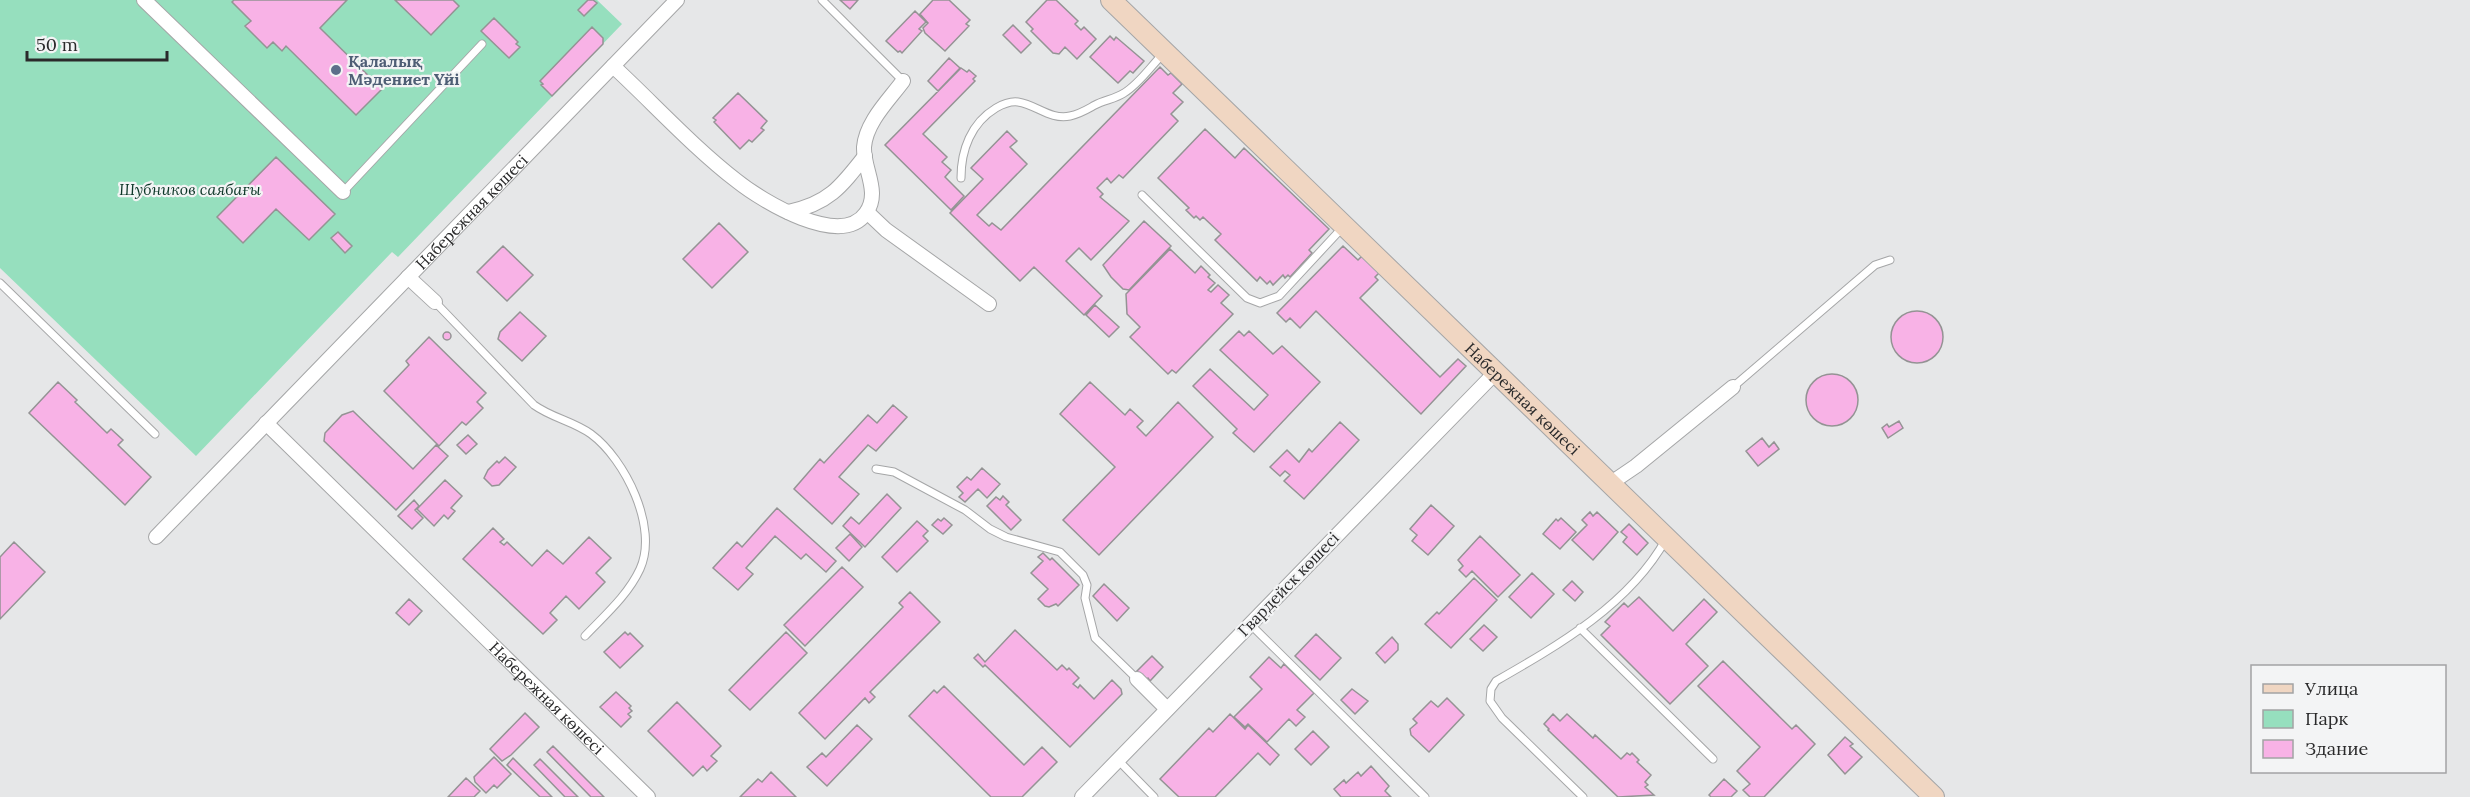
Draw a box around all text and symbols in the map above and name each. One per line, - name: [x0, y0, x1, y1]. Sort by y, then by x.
- scale bar: [27, 24, 166, 62]
- text: 50 m: [36, 33, 78, 56]
- place label: Қалалық Мәдениет Үйі: [348, 51, 459, 89]
- marker: Қалалық Мәдениет Үйі: [329, 63, 343, 77]
- street label: Набережная көшесі: [411, 150, 532, 274]
- park label: Шубников саябағы: [119, 179, 262, 199]
- street label: Набережная көшесі: [1461, 338, 1584, 459]
- street label: Гвардейск көшесі: [1233, 528, 1343, 640]
- street label: Набережная көшесі: [485, 637, 608, 758]
- legend: [2251, 665, 2446, 773]
- text: Улица: [2304, 677, 2358, 700]
- text: Парк: [2305, 707, 2349, 730]
- text: Здание: [2305, 737, 2368, 760]

